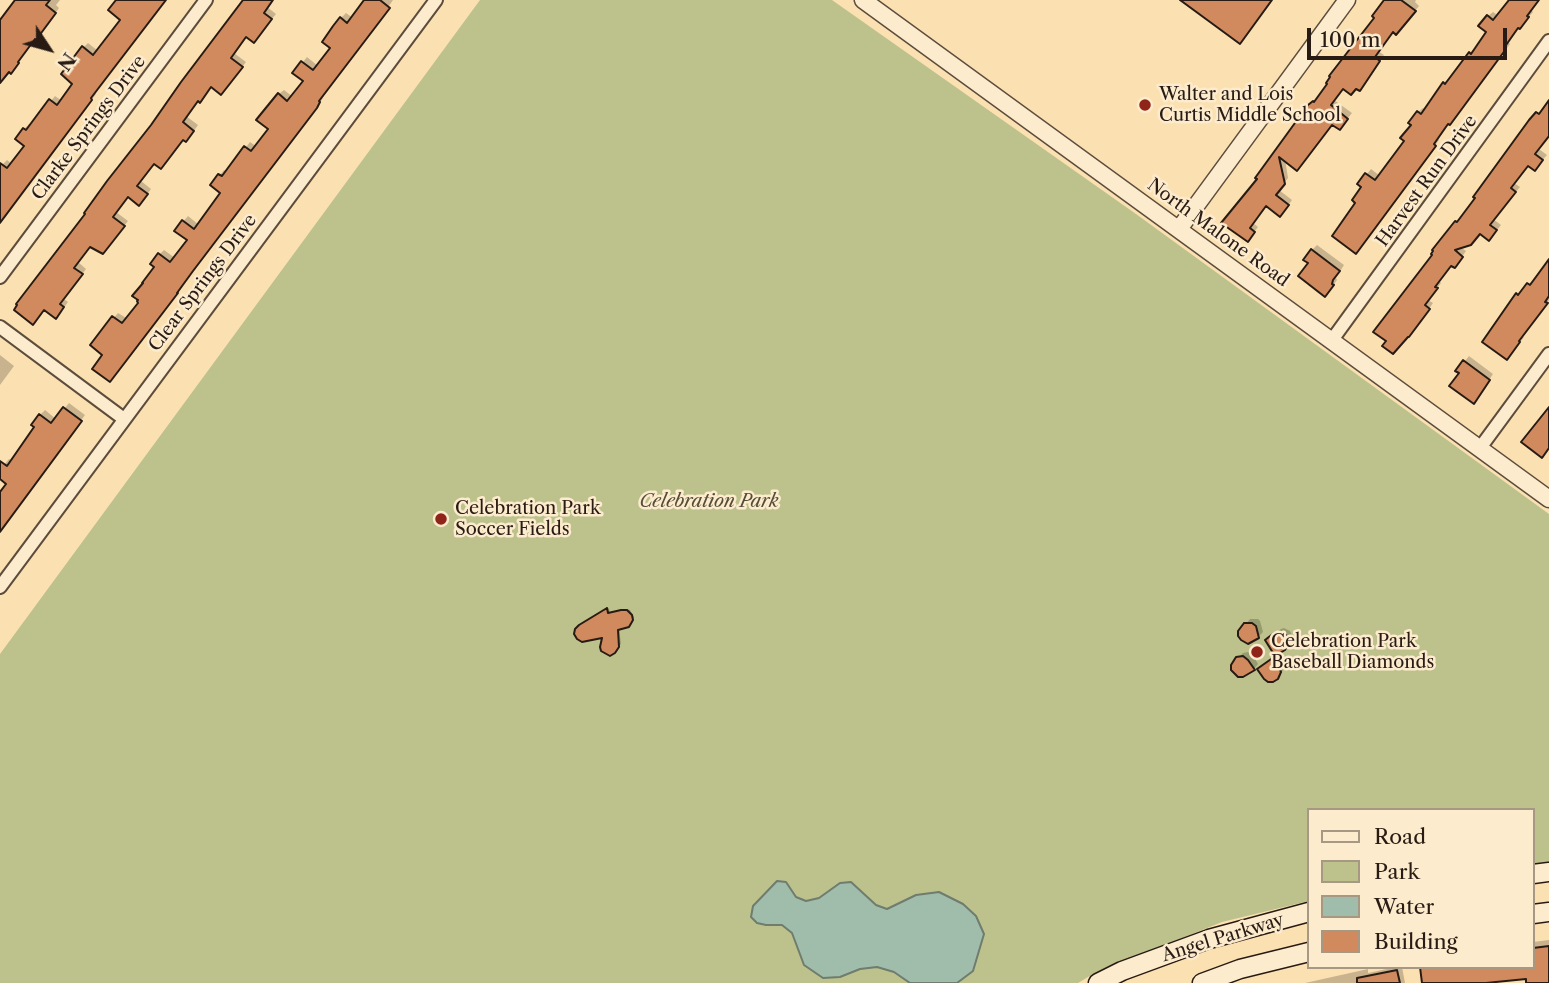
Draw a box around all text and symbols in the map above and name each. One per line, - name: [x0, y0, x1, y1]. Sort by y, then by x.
- north arrow: [14, 14, 84, 84]
- scale bar: [1311, 14, 1510, 58]
- text: 100 m: [1320, 27, 1381, 52]
- text: N: [52, 48, 81, 75]
- street label: Clarke Springs Drive: [27, 51, 151, 205]
- place label: Walter and Lois Curtis Middle School: [1159, 84, 1341, 126]
- marker: Walter and Lois Curtis Middle School: [1137, 97, 1153, 113]
- street label: Harvest Run Drive: [1372, 111, 1482, 251]
- street label: North Malone Road: [1143, 174, 1293, 292]
- street label: Clear Springs Drive: [144, 210, 262, 356]
- park label: Celebration Park: [640, 491, 778, 513]
- place label: Celebration Park Soccer Fields: [455, 498, 600, 540]
- marker: Celebration Park Soccer Fields: [433, 511, 449, 527]
- place label: Celebration Park Baseball Diamonds: [1271, 631, 1434, 674]
- marker: Celebration Park Baseball Diamonds: [1249, 644, 1265, 660]
- legend: [1308, 808, 1535, 969]
- text: Road: [1374, 824, 1426, 849]
- text: Park: [1374, 859, 1420, 884]
- text: Water: [1374, 894, 1434, 919]
- street label: Angel Parkway: [1159, 909, 1287, 967]
- text: Building: [1374, 929, 1458, 954]

